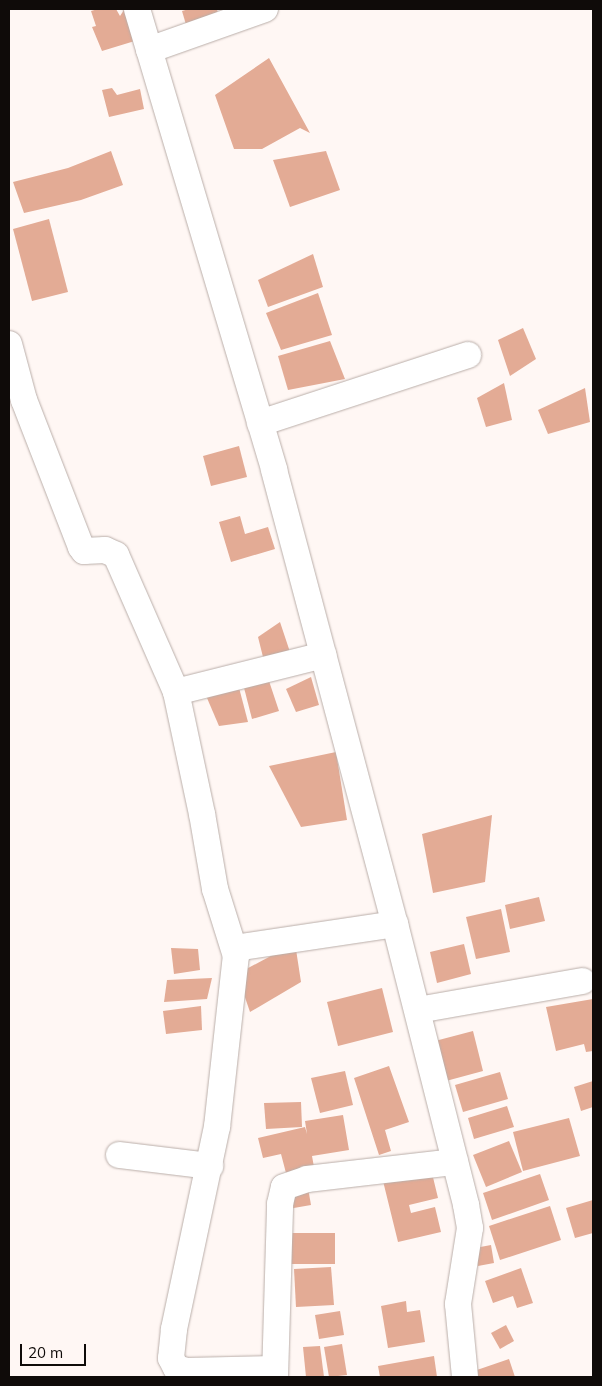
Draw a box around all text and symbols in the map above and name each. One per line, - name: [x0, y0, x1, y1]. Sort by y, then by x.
- scale bar: [22, 1334, 89, 1366]
- text: 20 m: [28, 1343, 63, 1362]

